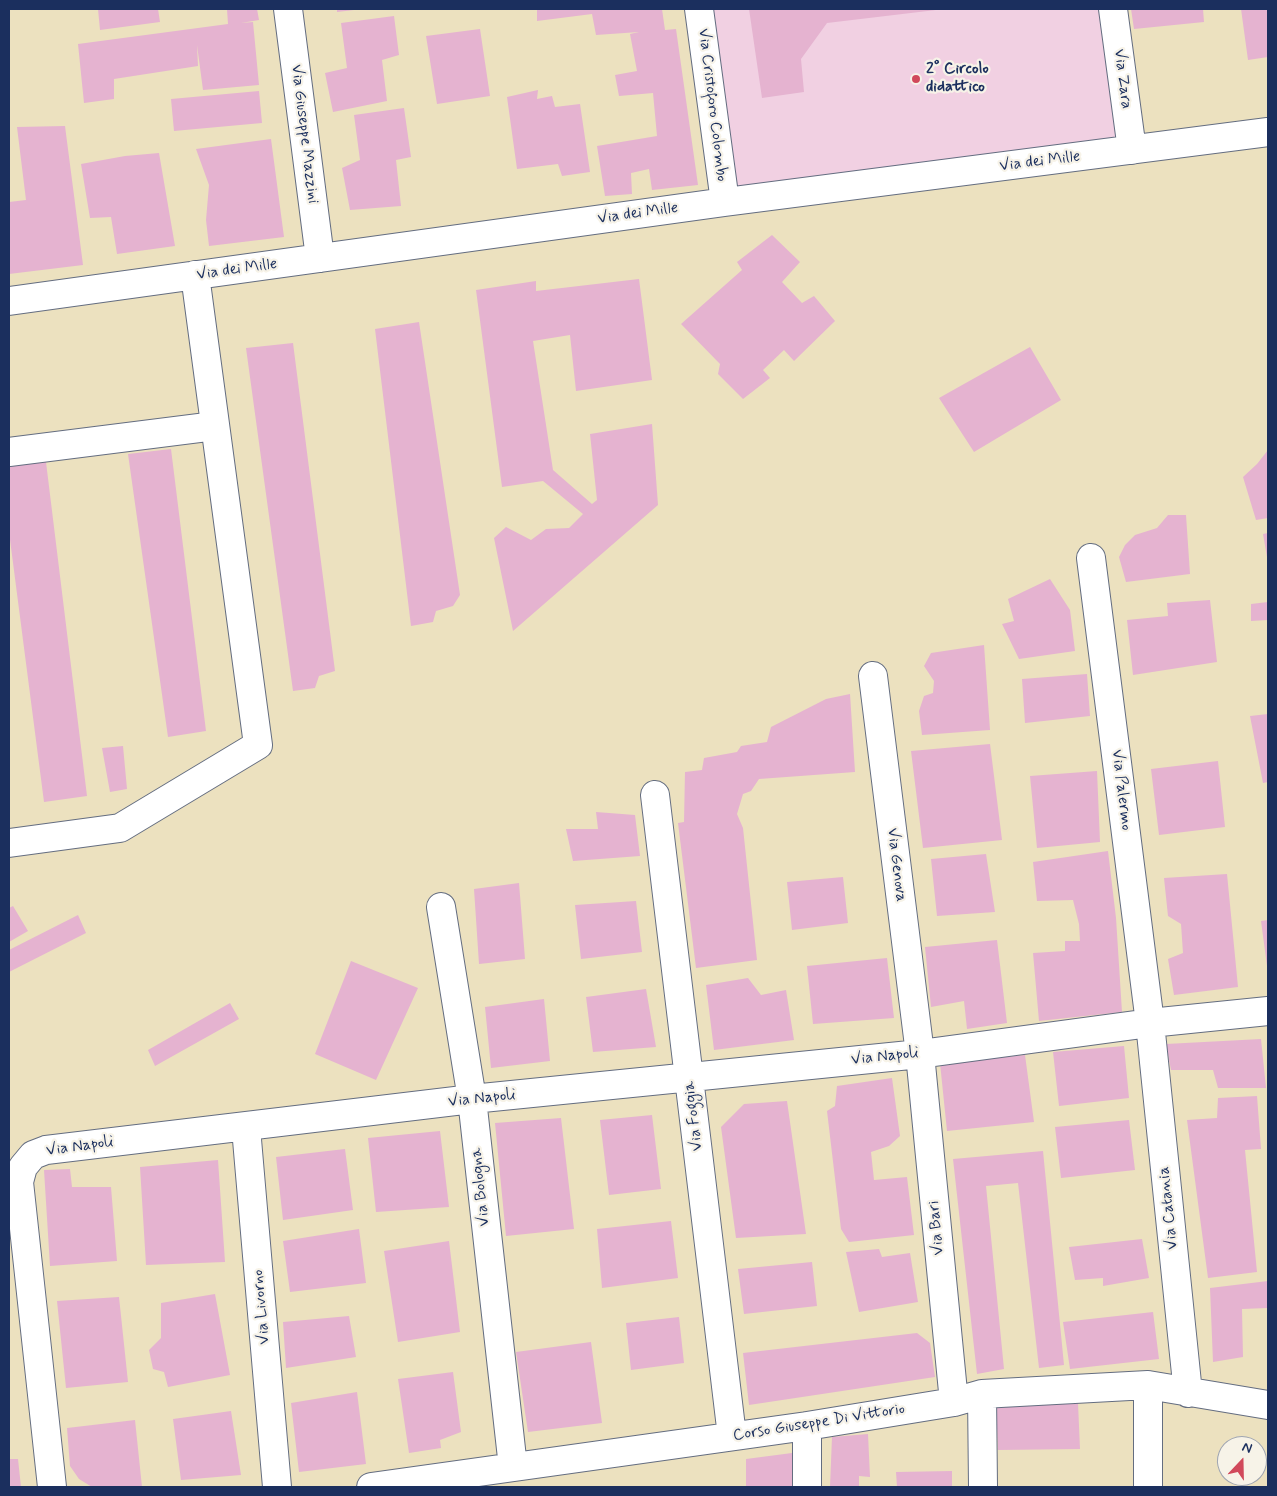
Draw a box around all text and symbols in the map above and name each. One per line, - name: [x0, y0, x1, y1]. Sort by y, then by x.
- street label: Via Cristoforo Colombo: [693, 27, 731, 183]
- street label: Via Zara: [1109, 48, 1135, 110]
- place label: 2° Circolo didattico: [926, 60, 989, 98]
- street label: Via Giuseppe Mazzini: [286, 63, 322, 205]
- marker: 2° Circolo didattico: [910, 73, 922, 85]
- street label: Via dei Mille: [998, 148, 1082, 176]
- street label: Via dei Mille: [596, 199, 680, 229]
- street label: Via dei Mille: [195, 255, 279, 285]
- street label: Via Palermo: [1107, 748, 1135, 832]
- street label: Via Genova: [882, 827, 910, 903]
- street label: Via Napoli: [850, 1044, 920, 1070]
- street label: Via Foggia: [680, 1080, 708, 1152]
- street label: Via Napoli: [447, 1086, 517, 1112]
- street label: Via Napoli: [45, 1133, 115, 1161]
- street label: Via Bologna: [467, 1147, 495, 1227]
- street label: Via Catania: [1155, 1165, 1183, 1251]
- street label: Via Bari: [925, 1200, 949, 1256]
- street label: Via Livorno: [249, 1269, 275, 1345]
- street label: Corso Giuseppe Di Vittorio: [732, 1400, 906, 1446]
- north arrow: [1217, 1436, 1267, 1486]
- text: N: [1239, 1438, 1255, 1458]

